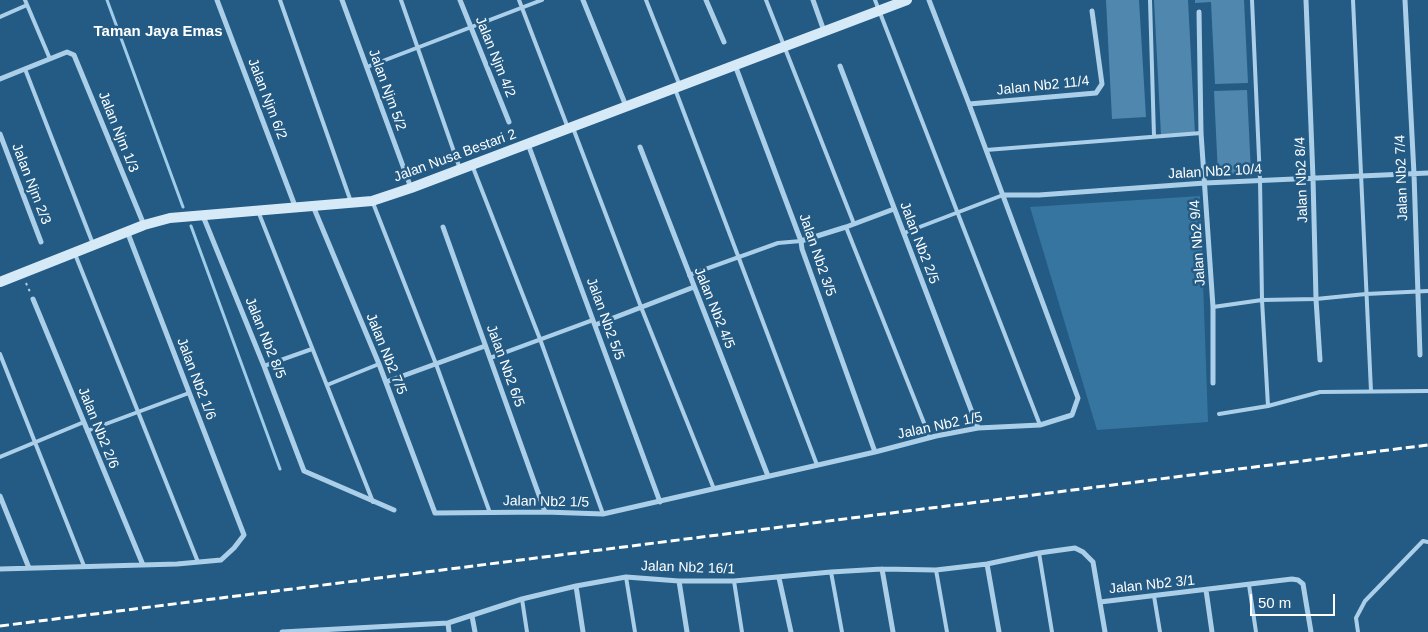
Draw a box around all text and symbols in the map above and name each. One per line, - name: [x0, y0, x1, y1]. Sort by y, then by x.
- street label: Jalan Njm 4/2: [471, 14, 519, 100]
- district label: Taman Jaya Emas: [94, 23, 222, 41]
- street label: Jalan Njm 5/2: [364, 47, 410, 133]
- street label: Jalan Njm 6/2: [244, 56, 290, 142]
- street label: Jalan Nb2 11/4: [996, 73, 1090, 99]
- street label: Jalan Njm 1/3: [94, 89, 142, 175]
- street label: Jalan Nusa Bestari 2: [391, 126, 519, 186]
- street label: Jalan Nb2 7/4: [1392, 135, 1412, 221]
- street label: Jalan Nb2 8/4: [1292, 137, 1312, 223]
- street label: Jalan Njm 2/3: [8, 141, 54, 227]
- street label: Jalan Nb2 10/4: [1168, 161, 1262, 183]
- street label: Jalan Nb2 9/4: [1187, 199, 1209, 287]
- street label: Jalan Nb2 2/5: [896, 200, 942, 286]
- street label: Jalan Nb2 3/5: [795, 211, 839, 299]
- street label: Jalan Nb2 4/5: [690, 265, 738, 351]
- street label: Jalan Nb2 5/5: [582, 276, 628, 362]
- street label: Jalan Nb2 8/5: [241, 295, 289, 381]
- street label: Jalan Nb2 7/5: [362, 311, 410, 397]
- street label: Jalan Nb2 6/5: [482, 323, 528, 409]
- street label: Jalan Nb2 1/6: [173, 336, 219, 422]
- street label: Jalan Nb2 2/6: [74, 385, 122, 471]
- street label: Jalan Nb2 1/5: [896, 409, 984, 443]
- street label: Jalan Nb2 1/5: [503, 493, 589, 511]
- street label: Jalan Nb2 16/1: [641, 558, 735, 578]
- street label: Jalan Nb2 3/1: [1108, 572, 1196, 598]
- scale bar: [1253, 584, 1338, 616]
- text: 50 m: [1258, 594, 1291, 611]

